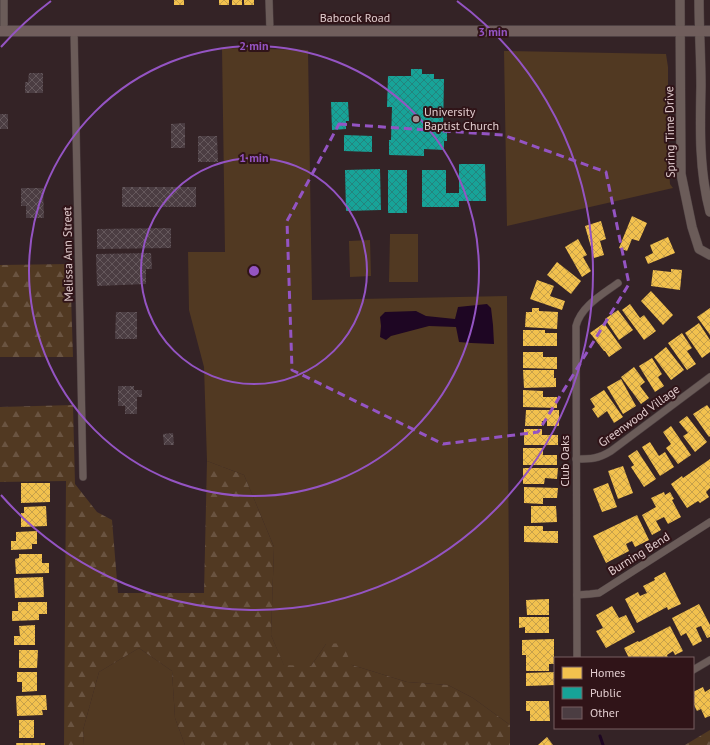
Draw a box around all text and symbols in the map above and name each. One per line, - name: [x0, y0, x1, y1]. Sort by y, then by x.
- street label: Babcock Road: [320, 10, 390, 25]
- text: 3 min: [478, 24, 508, 39]
- text: 2 min: [239, 38, 269, 53]
- street label: Spring Time Drive: [661, 86, 678, 178]
- place label: University Baptist Church: [424, 104, 499, 133]
- marker: University Baptist Church: [411, 114, 421, 124]
- text: 1 min: [239, 150, 269, 165]
- street label: Melissa Ann Street: [59, 206, 76, 302]
- centre of rings: [247, 264, 261, 278]
- street label: Greenwood Village: [595, 381, 682, 450]
- street label: Club Oaks: [557, 435, 572, 487]
- street label: Burning Bend: [605, 529, 672, 578]
- legend: [554, 657, 694, 729]
- text: Homes: [590, 665, 625, 680]
- text: Public: [590, 685, 622, 700]
- text: Other: [590, 705, 619, 720]

